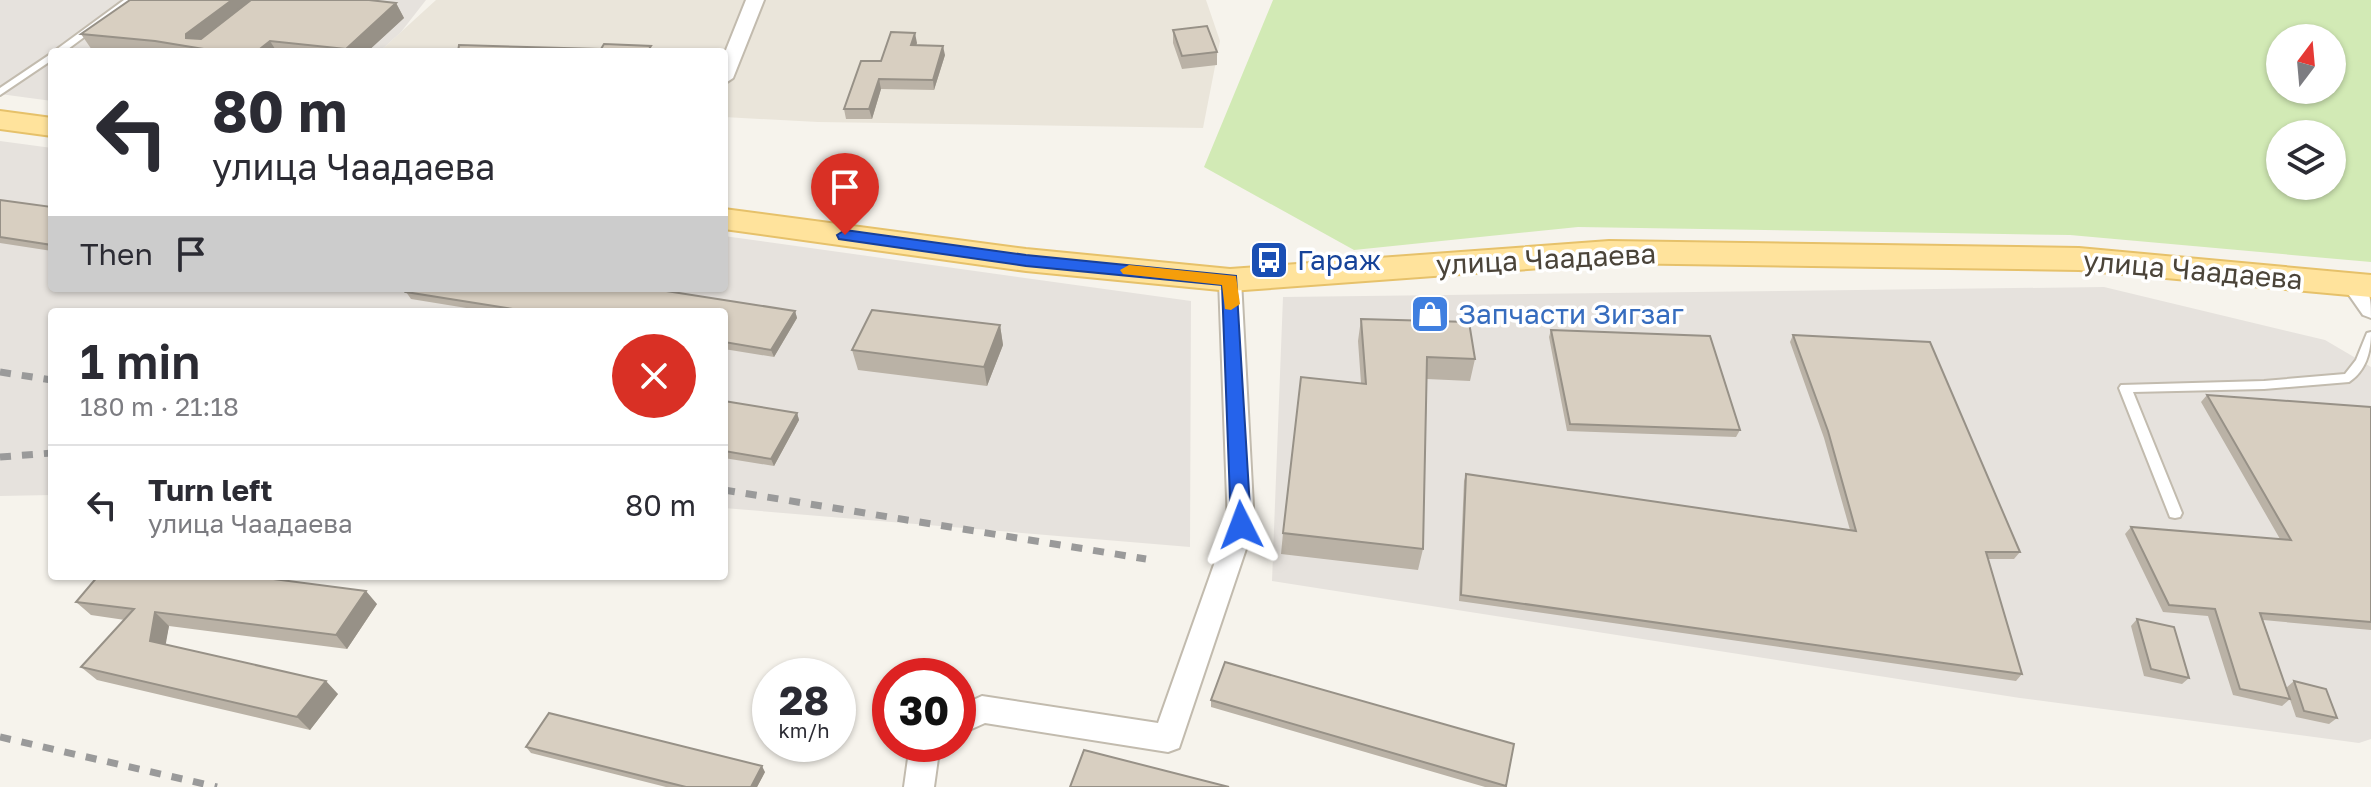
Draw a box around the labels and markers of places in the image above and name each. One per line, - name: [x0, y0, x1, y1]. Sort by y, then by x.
- pin: [811, 153, 879, 235]
- bus stop icon: Гараж: [1248, 239, 1290, 281]
- place label: Гараж: [1297, 243, 1381, 276]
- shop icon: Запчасти Зигзаг: [1409, 293, 1451, 335]
- place label: Запчасти Зигзаг: [1458, 297, 1684, 330]

